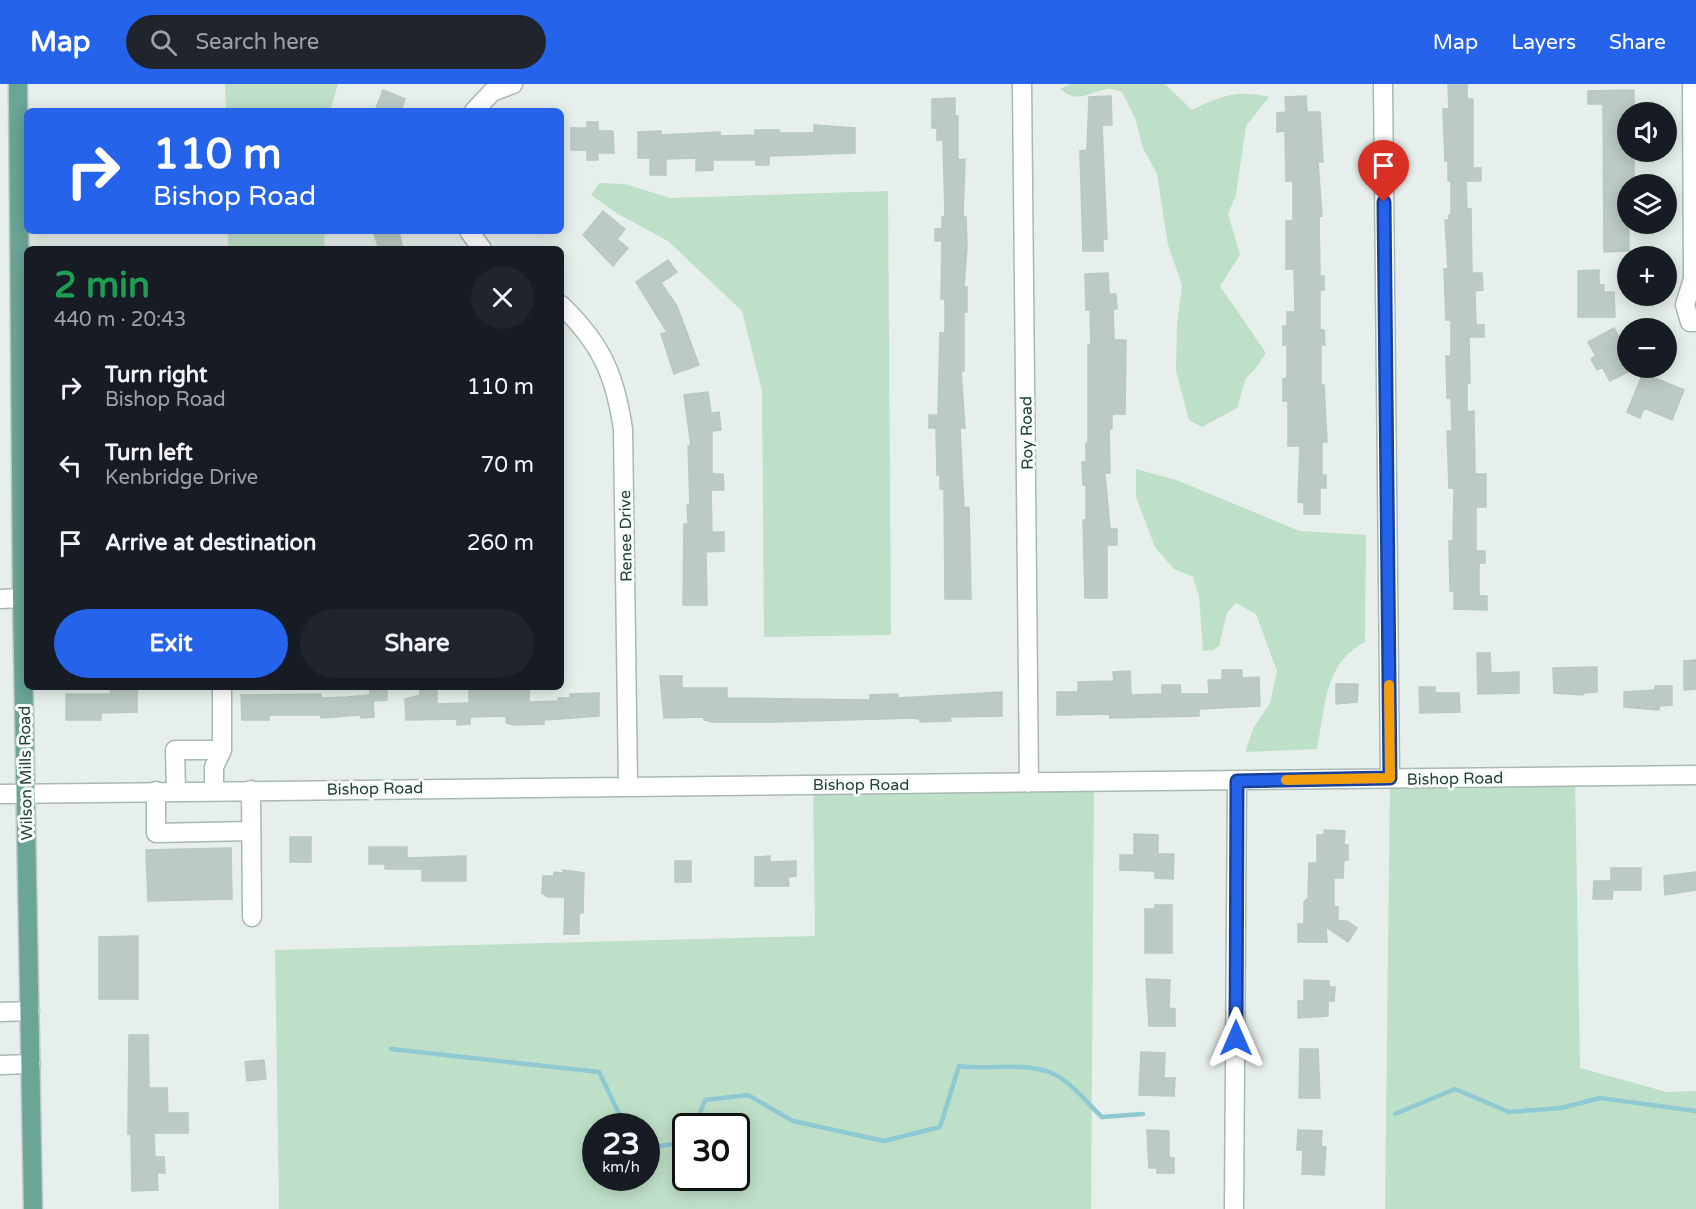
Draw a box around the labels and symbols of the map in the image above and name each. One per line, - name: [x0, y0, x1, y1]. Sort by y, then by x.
- pin: [1358, 140, 1409, 202]
- street label: Roy Road: [1016, 396, 1038, 470]
- street label: Renee Drive: [615, 490, 637, 582]
- street label: Wilson Mills Road: [15, 706, 37, 840]
- street label: Bishop Road: [1407, 768, 1503, 790]
- street label: Bishop Road: [813, 775, 909, 795]
- street label: Bishop Road: [327, 778, 423, 800]
- position arrow: [1204, 1006, 1268, 1070]
- speed limit sign: 30: [672, 1113, 750, 1191]

